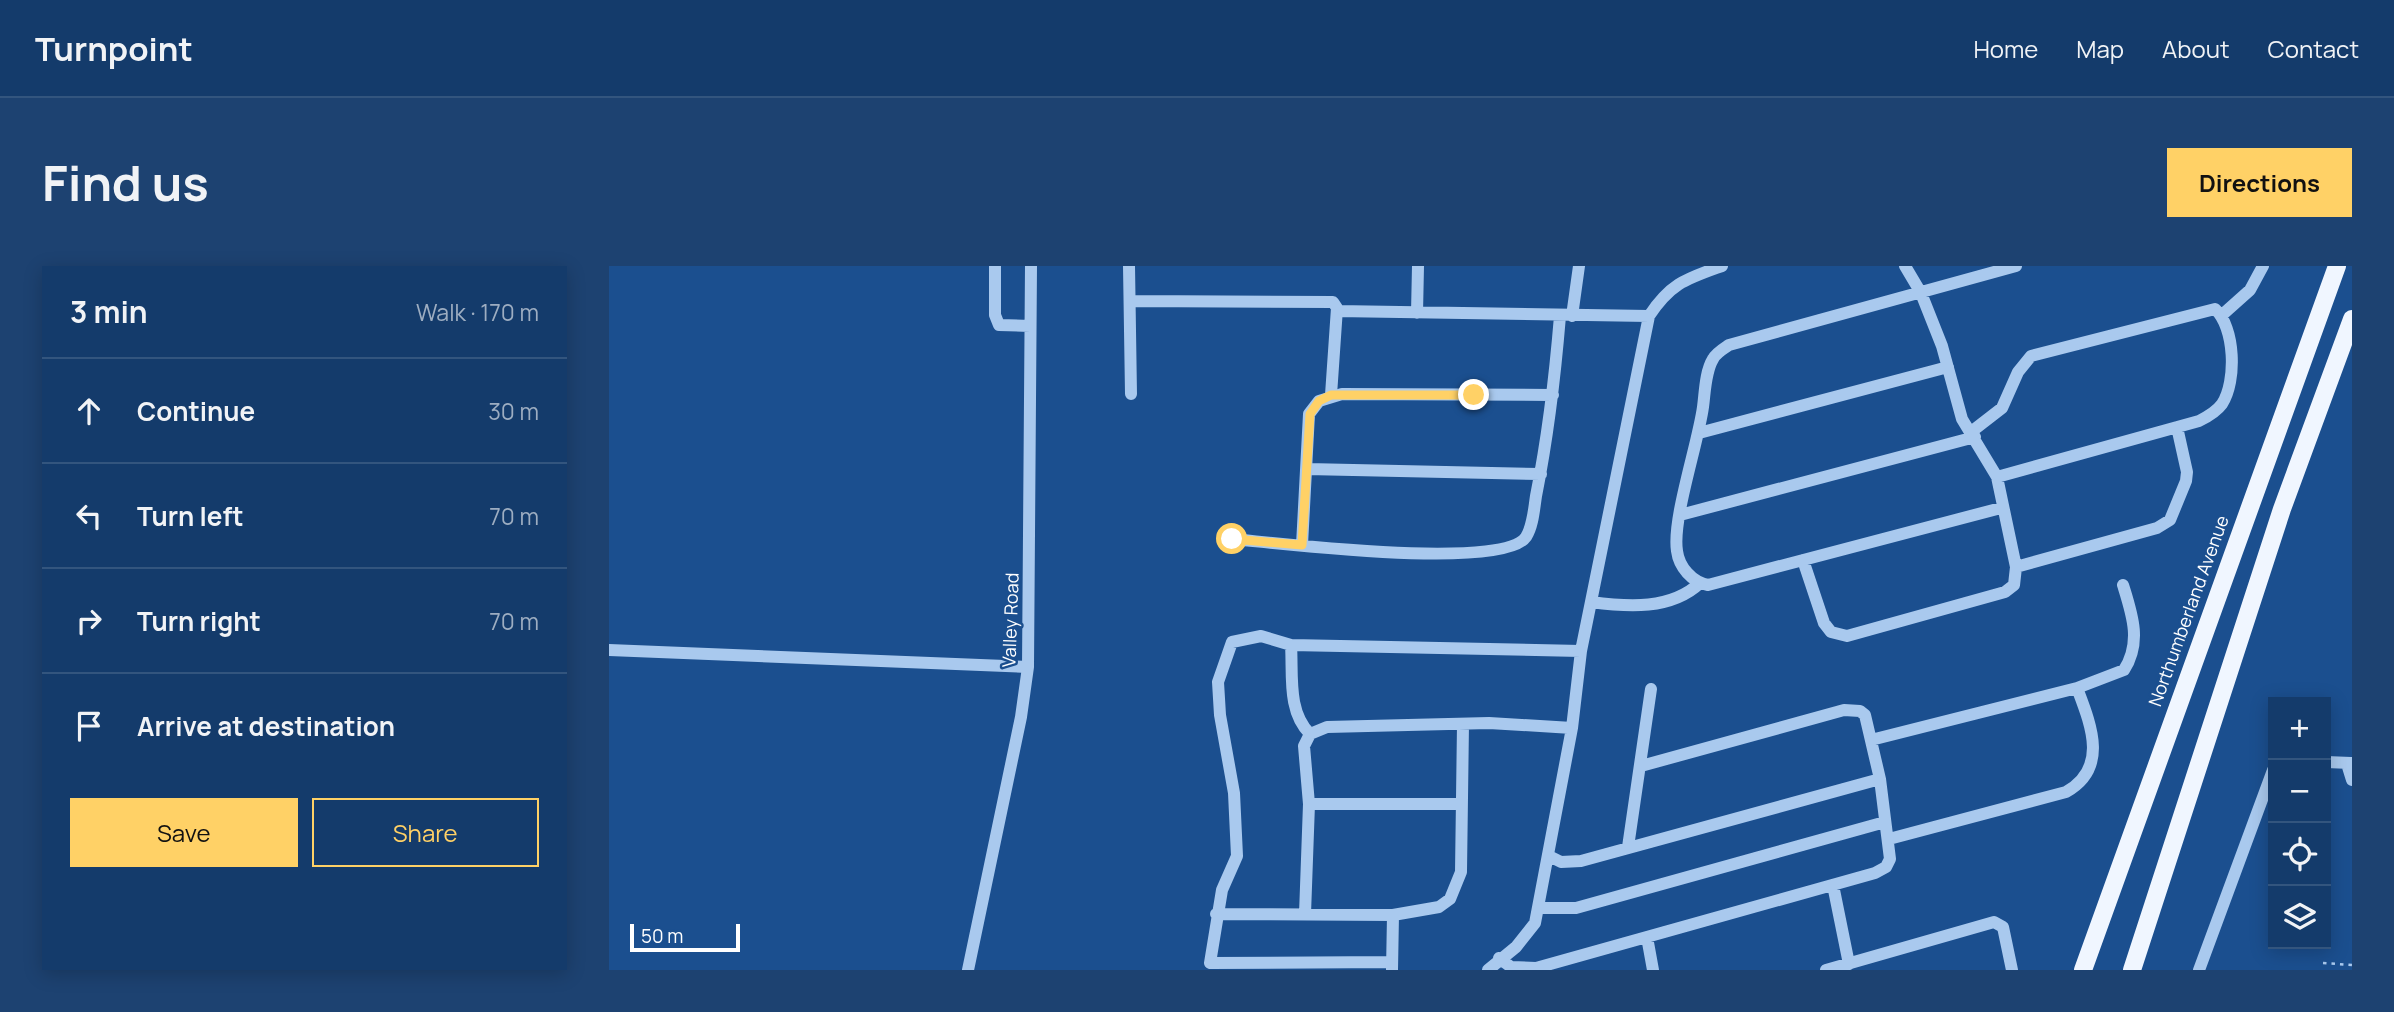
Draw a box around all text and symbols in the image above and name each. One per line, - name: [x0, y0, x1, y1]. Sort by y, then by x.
- text: Turnpoint: [35, 26, 193, 71]
- text: Home: [1973, 32, 2038, 65]
- text: Map: [2076, 32, 2124, 65]
- text: About: [2162, 32, 2230, 65]
- text: Contact: [2268, 32, 2359, 65]
- button: Directions: [2167, 148, 2352, 217]
- text: Find us: [42, 149, 209, 216]
- text: 3 min: [70, 291, 148, 332]
- text: Walk · 170 m: [416, 296, 539, 328]
- route end: [1458, 379, 1489, 410]
- icon: ahead: [70, 392, 108, 430]
- text: Continue: [137, 393, 255, 429]
- text: 30 m: [488, 395, 539, 427]
- icon: left: [70, 497, 108, 535]
- text: Turn left: [137, 498, 244, 534]
- text: 70 m: [489, 500, 539, 532]
- street label: Northumberland Avenue: [2142, 512, 2234, 710]
- route start: [1216, 523, 1247, 554]
- street label: Valley Road: [996, 572, 1024, 668]
- icon: right: [70, 602, 108, 640]
- text: Turn right: [137, 603, 261, 639]
- text: 70 m: [489, 605, 539, 637]
- map controls: [2268, 697, 2331, 949]
- button: +: [2268, 697, 2331, 760]
- icon: arrive: [70, 707, 108, 745]
- text: Arrive at destination: [137, 708, 395, 744]
- button: −: [2268, 760, 2331, 823]
- button: Save: [70, 798, 298, 867]
- button: Share: [312, 798, 539, 867]
- button: locate: [2268, 823, 2331, 886]
- button: layers: [2268, 886, 2331, 949]
- scale bar: [630, 921, 740, 953]
- text: 50 m: [641, 923, 683, 949]

